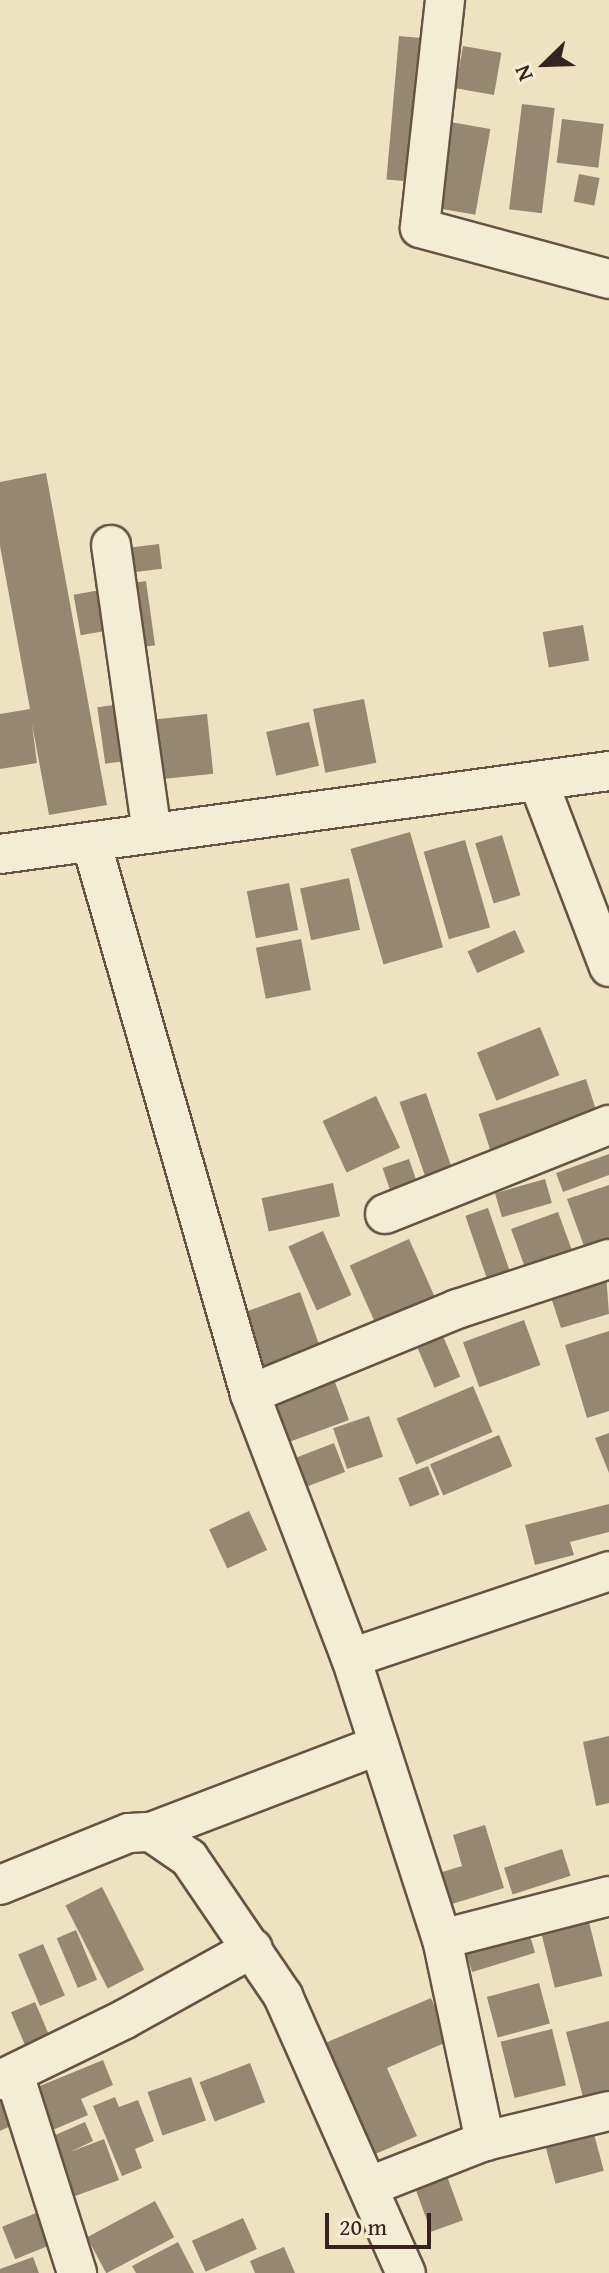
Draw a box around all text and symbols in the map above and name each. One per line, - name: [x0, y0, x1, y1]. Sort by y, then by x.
- north arrow: [505, 24, 585, 104]
- text: N: [505, 60, 541, 86]
- scale bar: [329, 2197, 435, 2247]
- text: 20 m: [339, 2209, 387, 2244]

